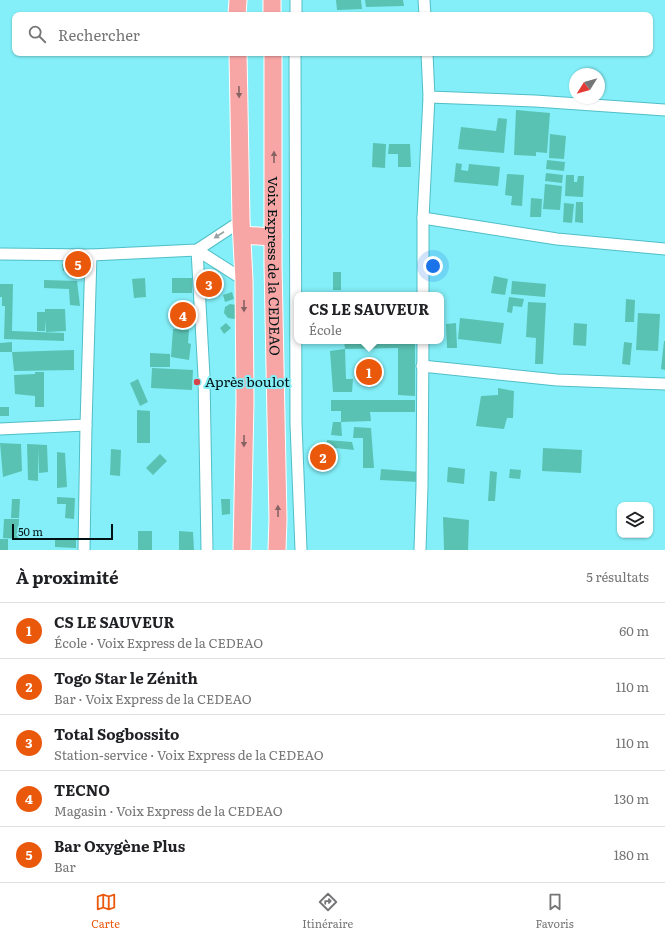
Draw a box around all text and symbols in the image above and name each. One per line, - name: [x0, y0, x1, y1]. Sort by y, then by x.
- search box: [12, 12, 653, 56]
- icon: search: [26, 23, 48, 45]
- text: Rechercher: [58, 23, 140, 46]
- north arrow: [569, 68, 605, 104]
- one-way arrow: [236, 86, 242, 99]
- one-way arrow: [271, 150, 277, 163]
- street label: Voix Express de la CEDEAO: [264, 176, 286, 356]
- one-way arrow: [213, 232, 225, 239]
- pin: 5: [65, 249, 91, 279]
- your location: [423, 256, 443, 276]
- pin: 3: [196, 269, 222, 299]
- popup: [294, 292, 444, 344]
- text: CS LE SAUVEUR: [309, 297, 429, 320]
- pin: 4: [170, 300, 196, 330]
- one-way arrow: [241, 300, 247, 313]
- text: École: [309, 320, 342, 339]
- pin: 1: [356, 357, 382, 387]
- place label: Après boulot: [205, 371, 290, 391]
- marker: Après boulot: [192, 377, 202, 387]
- one-way arrow: [241, 435, 247, 448]
- pin: 2: [310, 442, 336, 472]
- map controls: [617, 502, 653, 538]
- button: layers: [617, 502, 653, 538]
- one-way arrow: [274, 505, 281, 517]
- scale bar: [12, 522, 113, 541]
- text: 50 m: [18, 523, 43, 539]
- text: À proximité: [16, 564, 119, 589]
- text: 5 résultats: [586, 567, 649, 586]
- text: CS LE SAUVEUR: [54, 610, 175, 633]
- text: 1: [26, 621, 32, 640]
- text: 60 m: [619, 621, 649, 640]
- text: École · Voix Express de la CEDEAO: [54, 633, 263, 652]
- text: Togo Star le Zénith: [54, 666, 198, 689]
- text: 2: [26, 677, 32, 696]
- text: 110 m: [616, 677, 649, 696]
- text: Bar · Voix Express de la CEDEAO: [54, 689, 252, 708]
- text: Total Sogbossito: [54, 722, 179, 745]
- text: 3: [25, 733, 33, 752]
- text: 110 m: [616, 733, 649, 752]
- text: Station-service · Voix Express de la CEDEAO: [54, 745, 324, 764]
- text: TECNO: [54, 778, 110, 801]
- text: 4: [25, 789, 33, 808]
- text: 130 m: [614, 789, 649, 808]
- text: Magasin · Voix Express de la CEDEAO: [54, 801, 283, 820]
- text: Bar Oxygène Plus: [54, 834, 185, 857]
- text: 5: [25, 845, 33, 864]
- text: 180 m: [614, 845, 649, 864]
- text: Bar: [54, 857, 76, 876]
- tab: Carte: [91, 891, 120, 931]
- tab: Itinéraire: [302, 891, 353, 931]
- tab: Favoris: [536, 891, 574, 931]

